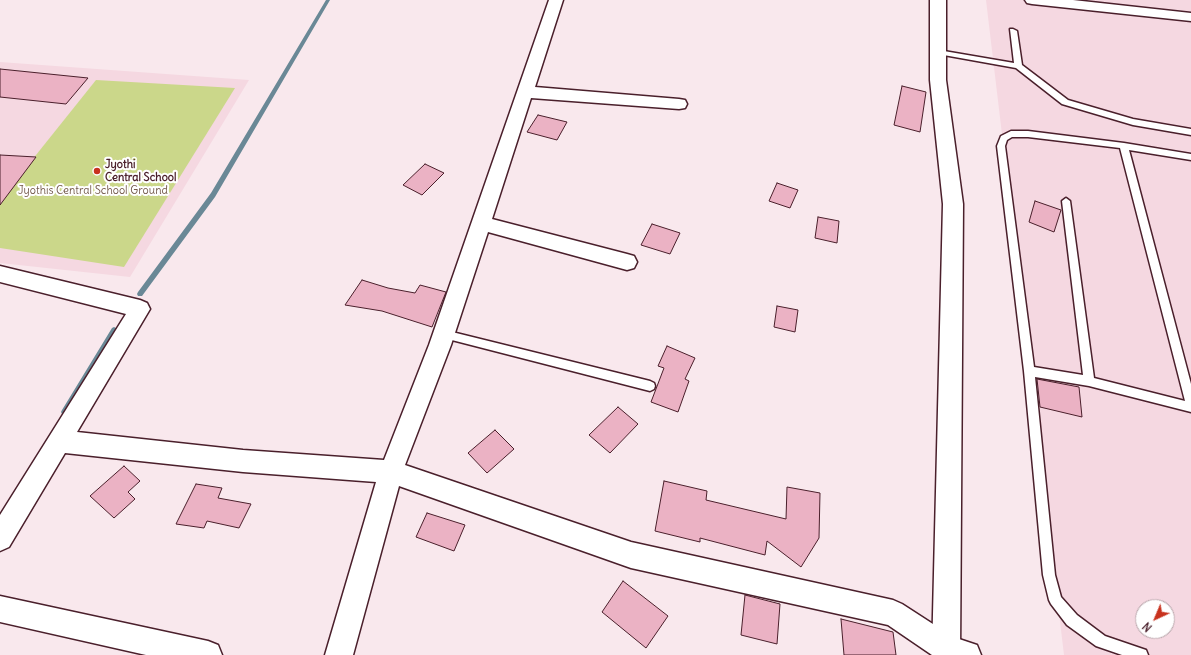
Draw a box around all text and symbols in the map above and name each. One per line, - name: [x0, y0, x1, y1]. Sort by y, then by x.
- place label: Jyothi Central School: [105, 158, 176, 184]
- marker: Jyothi Central School: [92, 166, 102, 176]
- park label: Jyothis Central School Ground: [18, 184, 168, 198]
- north arrow: [1135, 599, 1175, 639]
- text: N: [1140, 619, 1155, 635]

